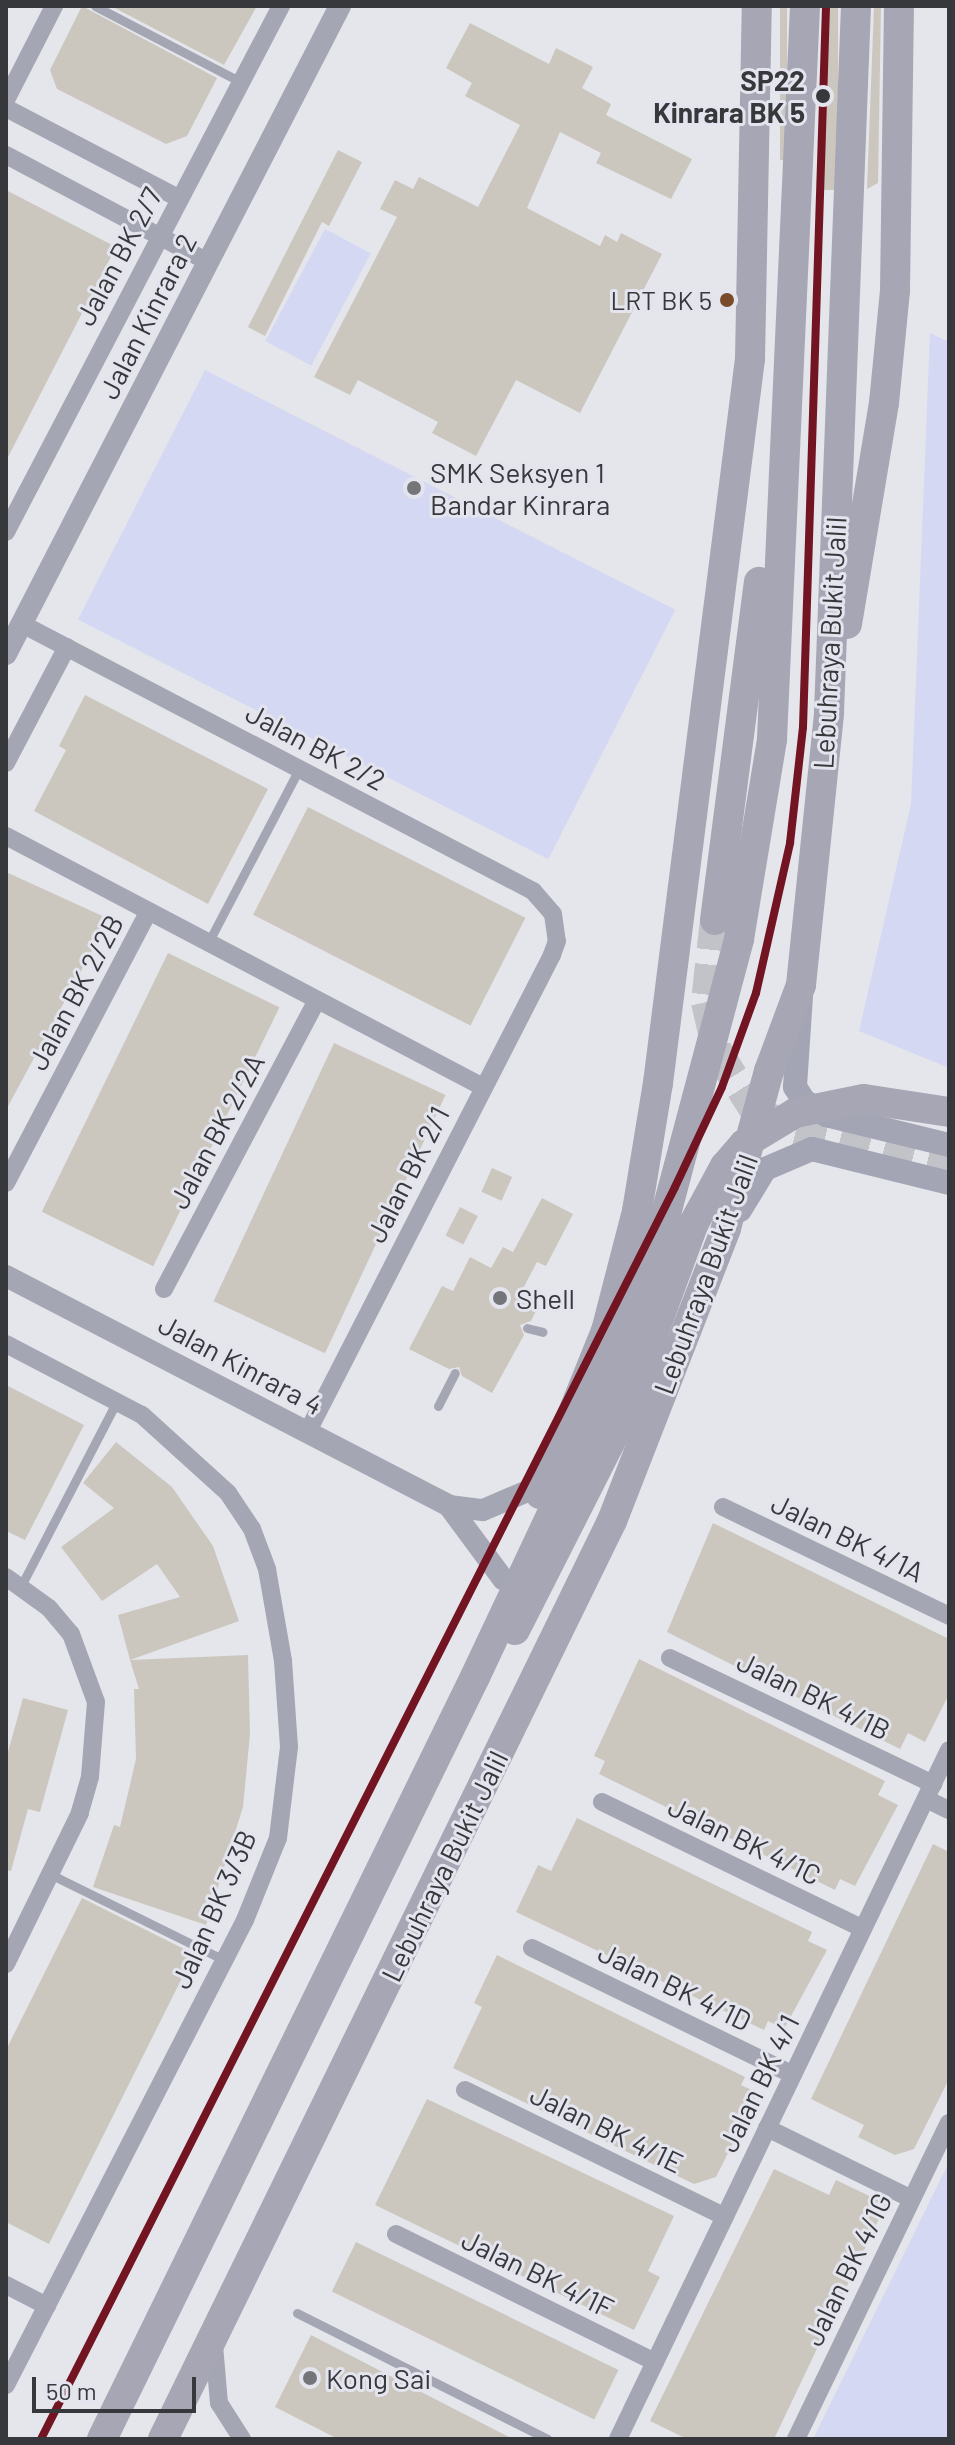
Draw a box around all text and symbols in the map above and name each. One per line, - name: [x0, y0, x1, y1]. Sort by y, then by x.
- place label: SP22 Kinrara BK 5: [653, 63, 805, 129]
- marker: SP22 Kinrara BK 5: [812, 85, 834, 107]
- street label: Jalan BK 2/7: [68, 181, 168, 331]
- street label: Jalan Kinrara 2: [91, 228, 203, 404]
- place label: LRT BK 5: [611, 284, 712, 316]
- marker: LRT BK 5: [719, 292, 735, 308]
- place label: SMK Seksyen 1 Bandar Kinrara: [430, 455, 610, 521]
- marker: SMK Seksyen 1 Bandar Kinrara: [405, 479, 423, 497]
- street label: Lebuhraya Bukit Jalil: [806, 516, 852, 770]
- street label: Jalan BK 2/2: [240, 695, 392, 797]
- street label: Jalan BK 2/2B: [20, 909, 130, 1075]
- street label: Jalan BK 2/2A: [161, 1048, 271, 1214]
- street label: Jalan BK 2/1: [358, 1100, 456, 1248]
- street label: Lebuhraya Bukit Jalil: [646, 1150, 764, 1398]
- place label: Shell: [516, 1281, 575, 1315]
- marker: Shell: [491, 1289, 509, 1307]
- street label: Jalan Kinrara 4: [153, 1307, 329, 1421]
- street label: Jalan BK 4/1A: [766, 1486, 930, 1588]
- street label: Jalan BK 4/1B: [732, 1643, 896, 1747]
- street label: Lebuhraya Bukit Jalil: [374, 1745, 514, 1987]
- street label: Jalan BK 4/1C: [663, 1789, 827, 1891]
- street label: Jalan BK 3/3B: [163, 1825, 263, 1993]
- street label: Jalan BK 4/1D: [593, 1935, 757, 2037]
- street label: Jalan BK 4/1: [710, 2009, 806, 2157]
- street label: Jalan BK 4/1E: [525, 2077, 689, 2179]
- street label: Jalan BK 4/1G: [796, 2187, 898, 2351]
- street label: Jalan BK 4/1F: [457, 2222, 619, 2324]
- scale bar: [36, 2361, 200, 2411]
- place label: Kong Sai: [326, 2361, 431, 2395]
- marker: Kong Sai: [301, 2369, 319, 2387]
- text: 50 m: [46, 2376, 97, 2405]

